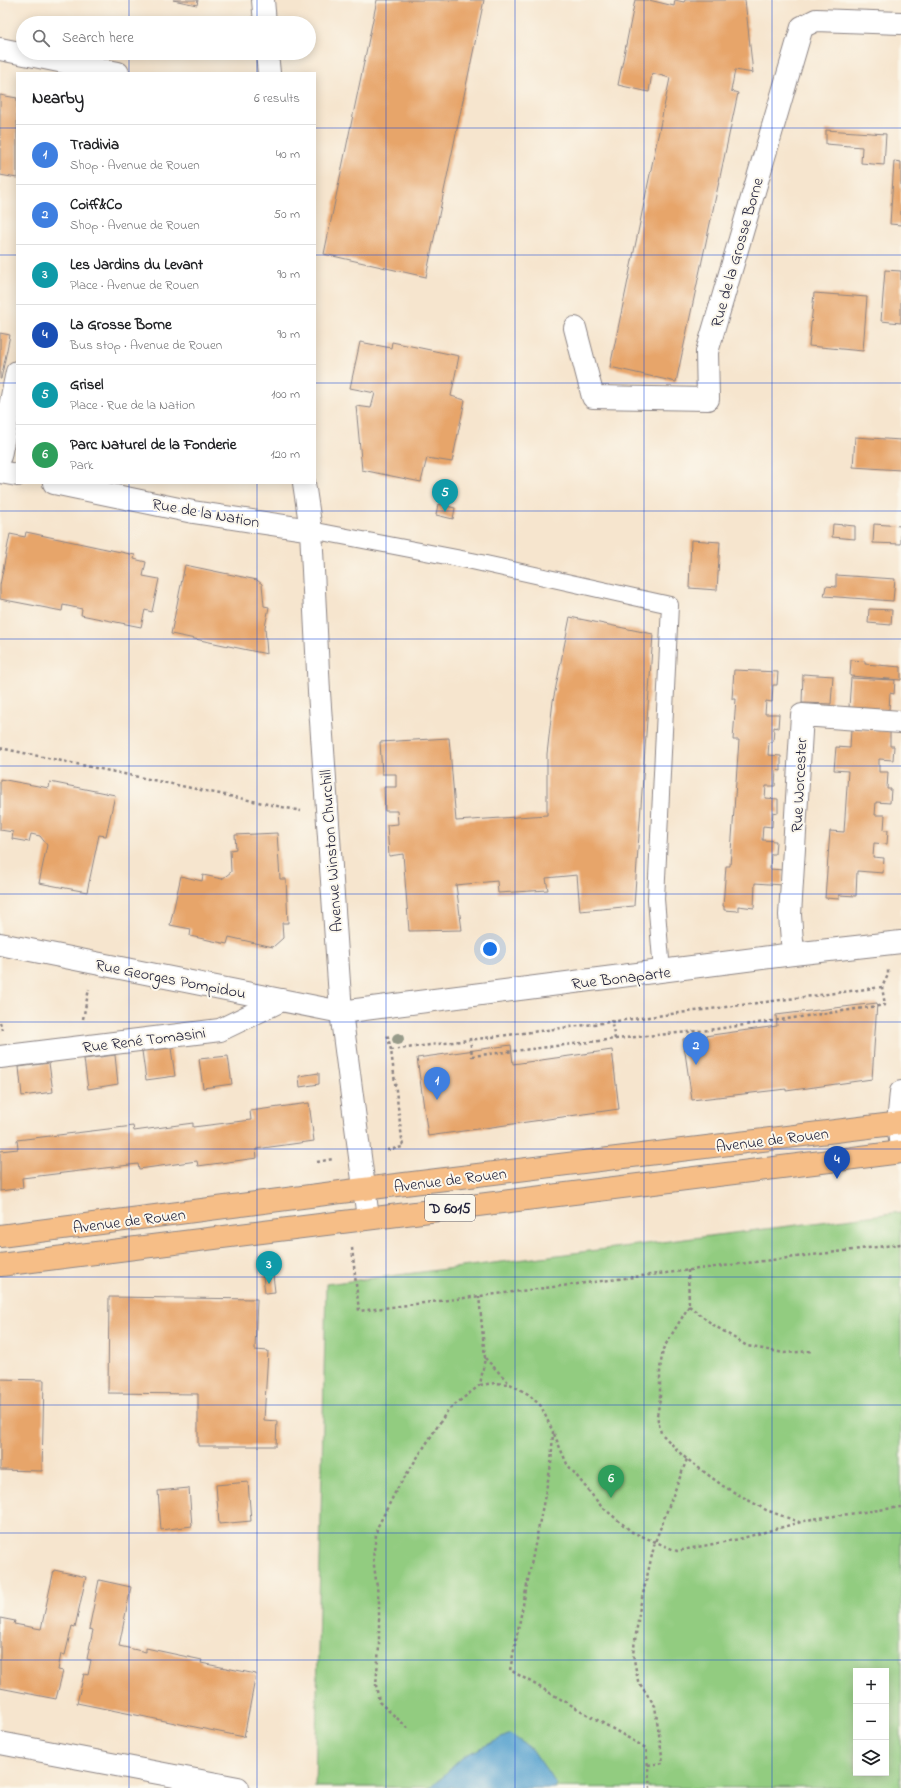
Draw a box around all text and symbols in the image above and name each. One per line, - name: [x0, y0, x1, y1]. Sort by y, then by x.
- search box: [16, 16, 316, 60]
- icon: search: [30, 27, 52, 49]
- text: Search here: [62, 27, 134, 49]
- text: Nearby: [32, 86, 84, 111]
- text: 6 results: [254, 89, 300, 108]
- text: Tradivia: [70, 134, 119, 156]
- text: 1: [43, 145, 47, 164]
- text: 40 m: [276, 145, 300, 164]
- text: Shop · Avenue de Rouen: [70, 156, 200, 175]
- street label: Rue de la Grosse Borne: [705, 174, 771, 330]
- text: Coiff&Co: [70, 194, 122, 216]
- text: 2: [42, 205, 48, 224]
- text: 50 m: [274, 205, 300, 224]
- text: Shop · Avenue de Rouen: [70, 216, 200, 235]
- text: Les Jardins du Levant: [70, 254, 203, 276]
- text: 3: [42, 265, 48, 284]
- text: 90 m: [277, 265, 300, 284]
- text: Place · Avenue de Rouen: [70, 276, 199, 295]
- text: La Grosse Borne: [70, 314, 172, 336]
- text: 4: [42, 325, 48, 344]
- text: 90 m: [277, 325, 300, 344]
- text: Bus stop · Avenue de Rouen: [70, 336, 222, 355]
- text: Grisel: [70, 374, 104, 396]
- text: 5: [41, 385, 49, 404]
- text: 100 m: [271, 385, 300, 404]
- text: Place · Rue de la Nation: [70, 396, 195, 415]
- text: Parc Naturel de la Fonderie: [70, 434, 236, 456]
- text: 6: [42, 445, 48, 464]
- text: 120 m: [270, 445, 300, 464]
- text: Park: [70, 456, 94, 475]
- pin: 5: [432, 479, 458, 512]
- street label: Rue de la Nation: [150, 493, 261, 535]
- street label: Rue Worcester: [786, 737, 814, 833]
- street label: Avenue Winston Churchill: [314, 768, 350, 933]
- your location: [480, 939, 500, 959]
- street label: Rue Georges Pompidou: [93, 954, 248, 1006]
- street label: Rue Bonaparte: [570, 961, 673, 997]
- street label: Rue René Tomasini: [81, 1022, 207, 1060]
- pin: 2: [683, 1032, 709, 1065]
- pin: 1: [424, 1067, 450, 1100]
- street label: Avenue de Rouen: [715, 1122, 830, 1160]
- pin: 4: [824, 1146, 850, 1179]
- street label: Avenue de Rouen: [393, 1162, 508, 1200]
- road number: D 6015: [425, 1195, 475, 1221]
- street label: Avenue de Rouen: [72, 1203, 187, 1241]
- pin: 3: [256, 1251, 282, 1284]
- pin: 6: [598, 1465, 624, 1498]
- map controls: [853, 1668, 889, 1776]
- button: +: [853, 1668, 889, 1704]
- button: −: [853, 1704, 889, 1740]
- button: layers: [853, 1740, 889, 1776]

